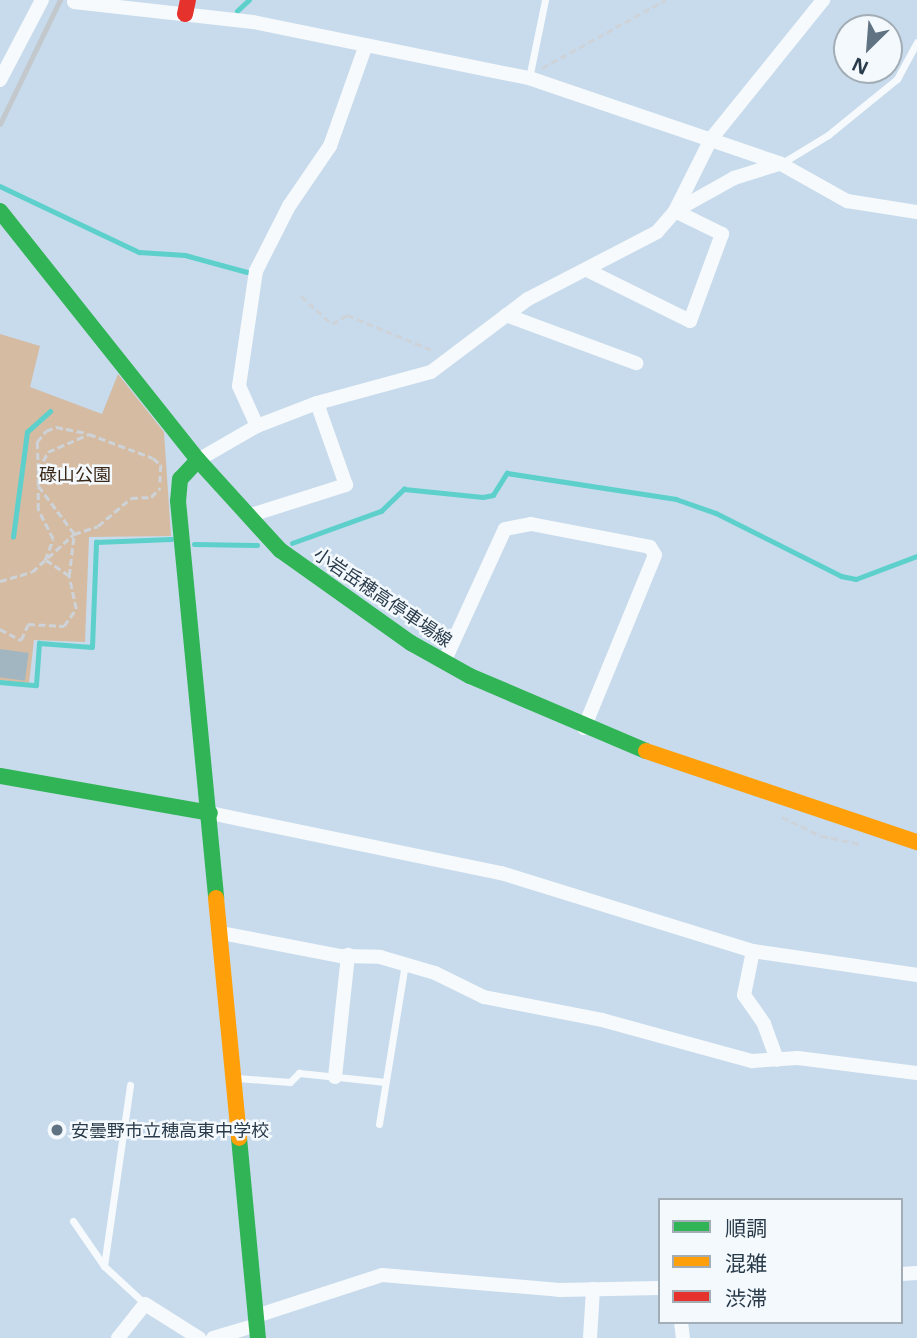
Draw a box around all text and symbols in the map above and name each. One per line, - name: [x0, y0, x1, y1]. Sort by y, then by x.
- north arrow: [833, 14, 903, 84]
- text: N: [847, 51, 872, 81]
- park label: 碌山公園: [39, 463, 111, 485]
- street label: 小岩岳穂高停車場線: [310, 543, 456, 651]
- place label: 安曇野市立穂高東中学校: [71, 1119, 269, 1141]
- marker: 安曇野市立穂高東中学校: [49, 1122, 65, 1138]
- legend: [658, 1198, 903, 1324]
- text: 順調: [725, 1214, 767, 1242]
- text: 混雑: [725, 1249, 767, 1277]
- text: 渋滞: [725, 1284, 767, 1312]

